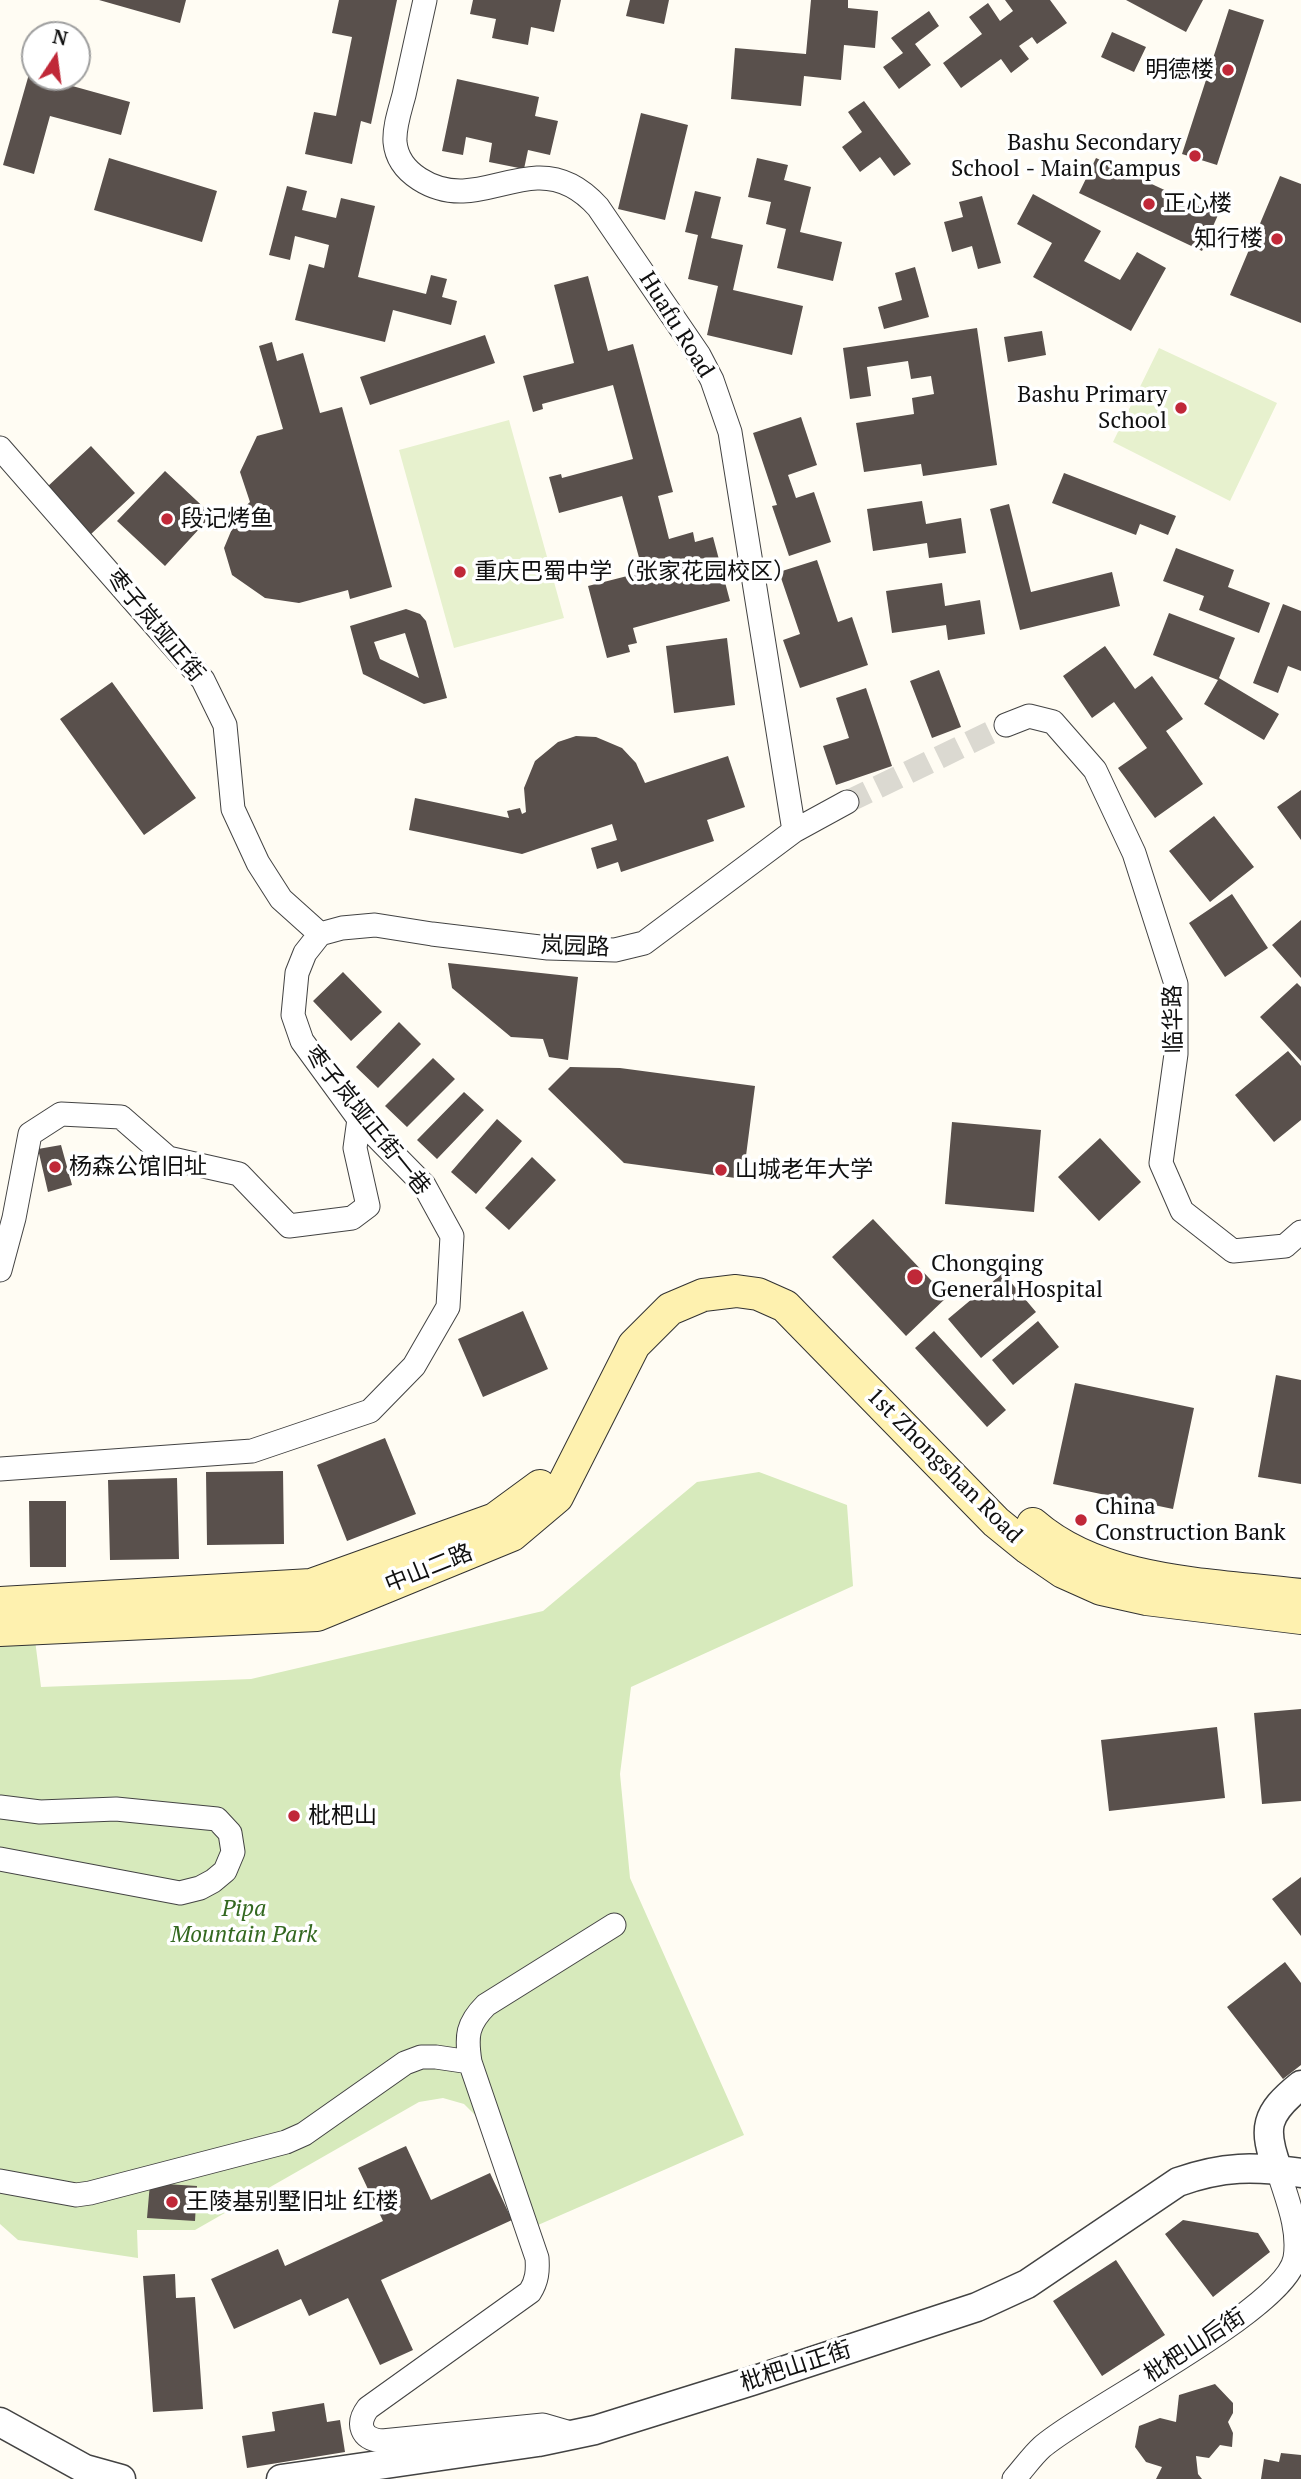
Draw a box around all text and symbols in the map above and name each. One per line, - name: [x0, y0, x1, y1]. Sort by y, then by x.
- north arrow: [21, 21, 91, 91]
- text: N: [51, 23, 70, 51]
- place label: 明德楼: [1145, 56, 1214, 84]
- marker: 明德楼: [1220, 62, 1236, 78]
- place label: Bashu Secondary School - Main Campus: [951, 129, 1181, 183]
- marker: Bashu Secondary School - Main Campus: [1187, 148, 1203, 164]
- place label: 正心楼: [1163, 190, 1232, 218]
- marker: 正心楼: [1141, 196, 1157, 212]
- place label: 知行楼: [1194, 225, 1263, 253]
- marker: 知行楼: [1269, 231, 1285, 247]
- street label: Huafu Road: [633, 267, 719, 383]
- place label: Bashu Primary School: [1017, 381, 1167, 435]
- marker: Bashu Primary School: [1173, 400, 1189, 416]
- place label: 段记烤鱼: [181, 505, 273, 533]
- marker: 段记烤鱼: [159, 511, 175, 527]
- place label: 重庆巴蜀中学（张家花园校区）: [474, 558, 796, 586]
- street label: 枣子岚垭正街: [100, 564, 210, 688]
- marker: 重庆巴蜀中学（张家花园校区）: [452, 564, 468, 580]
- street label: 岚园路: [540, 932, 610, 962]
- street label: 临华路: [1160, 984, 1188, 1054]
- street label: 枣子岚垭正街一巷: [298, 1041, 436, 1201]
- place label: 杨森公馆旧址: [69, 1153, 207, 1181]
- place label: 山城老年大学: [735, 1156, 873, 1184]
- marker: 杨森公馆旧址: [47, 1159, 63, 1175]
- marker: 山城老年大学: [713, 1162, 729, 1178]
- place label: Chongqing General Hospital: [931, 1250, 1103, 1304]
- marker: Chongqing General Hospital: [905, 1267, 925, 1287]
- street label: 1st Zhongshan Road: [861, 1383, 1027, 1549]
- place label: China Construction Bank: [1095, 1493, 1286, 1547]
- marker: China Construction Bank: [1073, 1512, 1089, 1528]
- street label: 中山二路: [381, 1539, 477, 1599]
- place label: 枇杷山: [308, 1802, 377, 1830]
- marker: 枇杷山: [286, 1808, 302, 1824]
- park label: Pipa Mountain Park: [171, 1895, 317, 1949]
- place label: 王陵基别墅旧址 红楼: [186, 2188, 399, 2216]
- marker: 王陵基别墅旧址 红楼: [164, 2194, 180, 2210]
- street label: 枇杷山后街: [1139, 2303, 1251, 2389]
- street label: 枇杷山正街: [737, 2336, 855, 2398]

